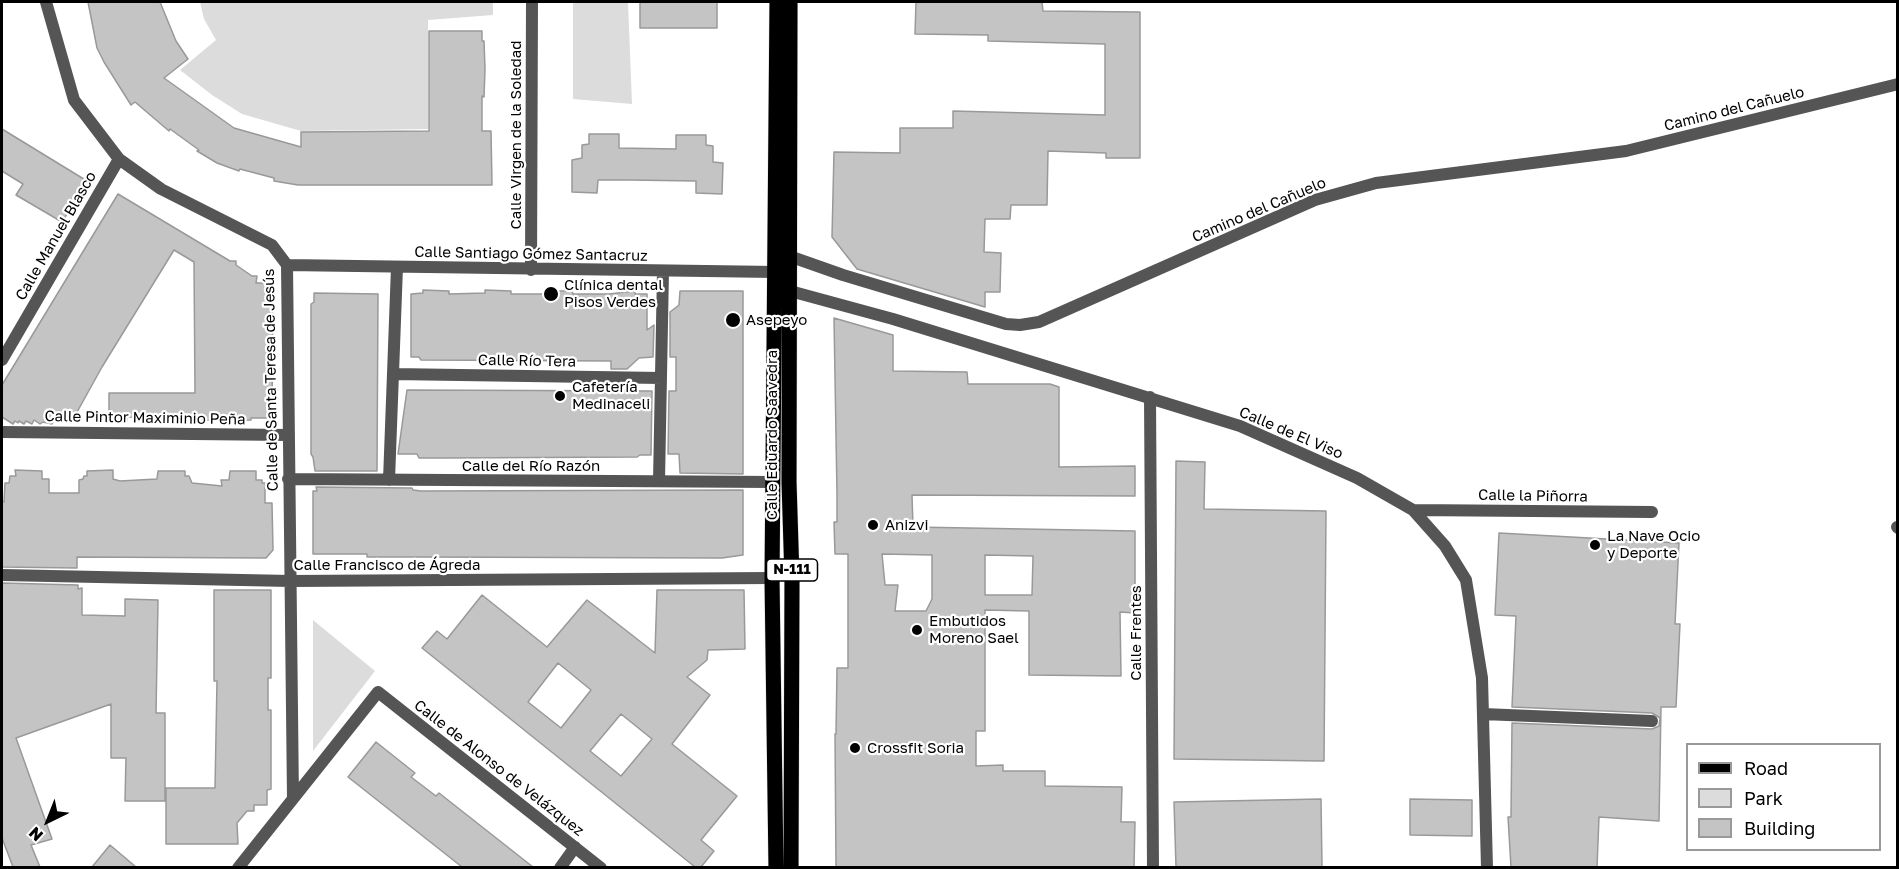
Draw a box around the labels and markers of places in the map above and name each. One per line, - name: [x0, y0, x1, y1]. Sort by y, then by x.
- place label: Clínica dental Pisos Verdes: [564, 276, 663, 311]
- marker: Clínica dental Pisos Verdes: [542, 285, 560, 303]
- marker: Asepeyo: [724, 311, 742, 329]
- place label: Asepeyo: [746, 311, 807, 329]
- place label: Cafetería Medinaceli: [572, 378, 650, 413]
- marker: Cafetería Medinaceli: [553, 389, 567, 403]
- place label: Anizvi: [885, 516, 929, 534]
- marker: Anizvi: [866, 518, 880, 532]
- place label: La Nave Ocio y Deporte: [1607, 527, 1700, 562]
- marker: La Nave Ocio y Deporte: [1588, 538, 1602, 552]
- place label: Embutidos Moreno Sael: [929, 612, 1019, 647]
- marker: Embutidos Moreno Sael: [910, 623, 924, 637]
- place label: Crossfit Soria: [867, 739, 964, 757]
- marker: Crossfit Soria: [848, 741, 862, 755]

